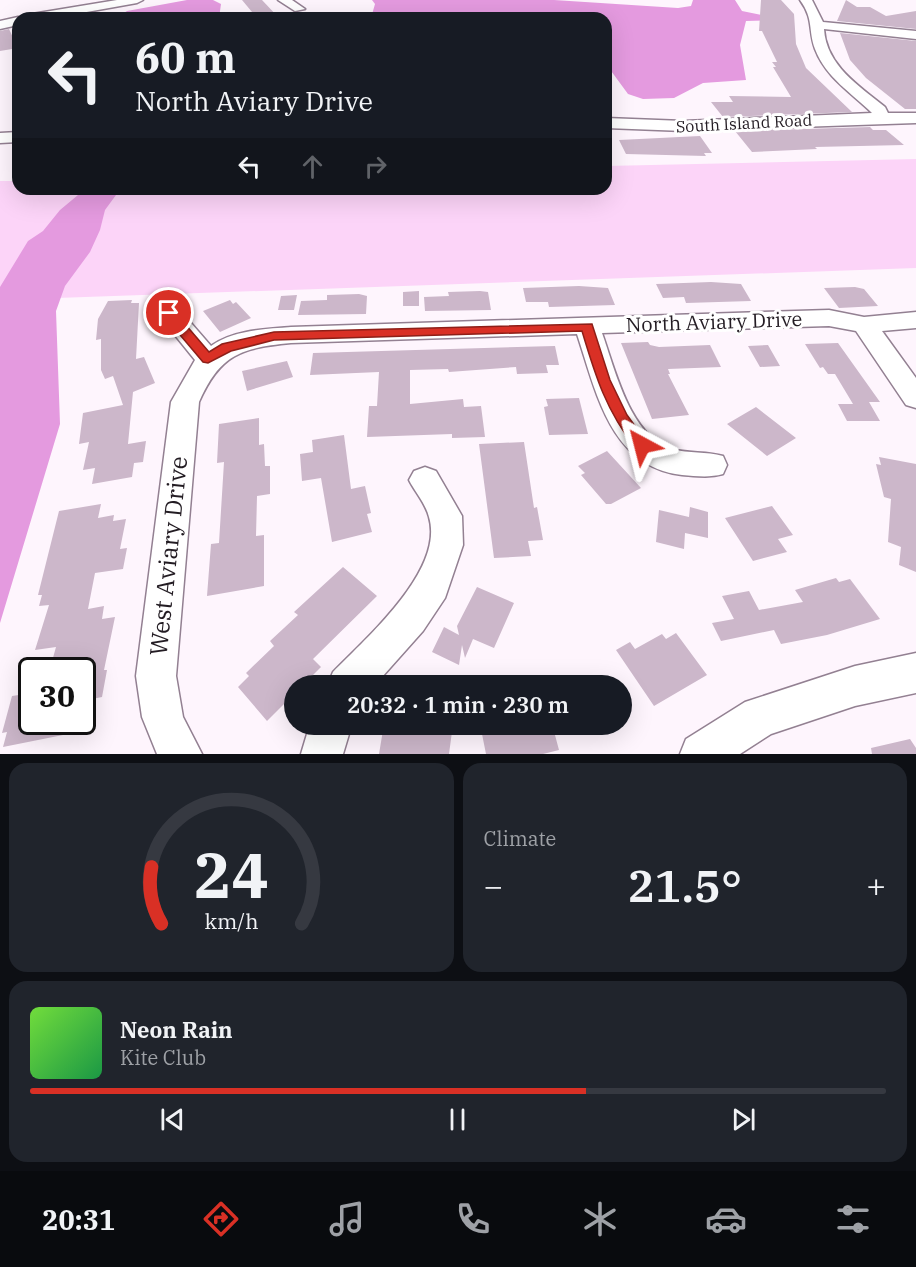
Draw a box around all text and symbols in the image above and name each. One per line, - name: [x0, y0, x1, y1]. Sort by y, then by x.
- text: 60 m: [135, 30, 236, 85]
- icon: left: [36, 36, 114, 114]
- text: North Aviary Drive: [135, 83, 373, 118]
- street label: South Island Road: [675, 109, 813, 137]
- icon: left: [233, 150, 266, 183]
- icon: ahead: [296, 150, 329, 183]
- icon: right: [359, 150, 392, 183]
- pin: [143, 287, 194, 338]
- icon: arrive: [152, 296, 185, 329]
- street label: North Aviary Drive: [625, 305, 803, 338]
- position arrow: [610, 413, 674, 477]
- street label: West Aviary Drive: [142, 455, 194, 657]
- speed limit sign: 30: [18, 657, 96, 735]
- text: 20:32 · 1 min · 230 m: [347, 690, 569, 719]
- text: Climate: [484, 825, 556, 852]
- text: 24: [194, 834, 269, 915]
- text: 21.5°: [627, 856, 742, 914]
- text: −: [484, 864, 503, 907]
- text: +: [866, 864, 886, 907]
- text: km/h: [204, 908, 258, 936]
- text: Neon Rain: [120, 1015, 233, 1044]
- text: Kite Club: [120, 1044, 206, 1071]
- icon: previous: [156, 1103, 189, 1136]
- icon: pause: [441, 1103, 474, 1136]
- icon: next: [727, 1103, 760, 1136]
- icon: directions: [200, 1198, 242, 1240]
- icon: music: [326, 1198, 368, 1240]
- icon: phone: [452, 1198, 494, 1240]
- icon: climate: [579, 1198, 621, 1240]
- icon: car: [705, 1198, 747, 1240]
- icon: filters: [832, 1198, 874, 1240]
- text: 20:31: [42, 1202, 115, 1237]

